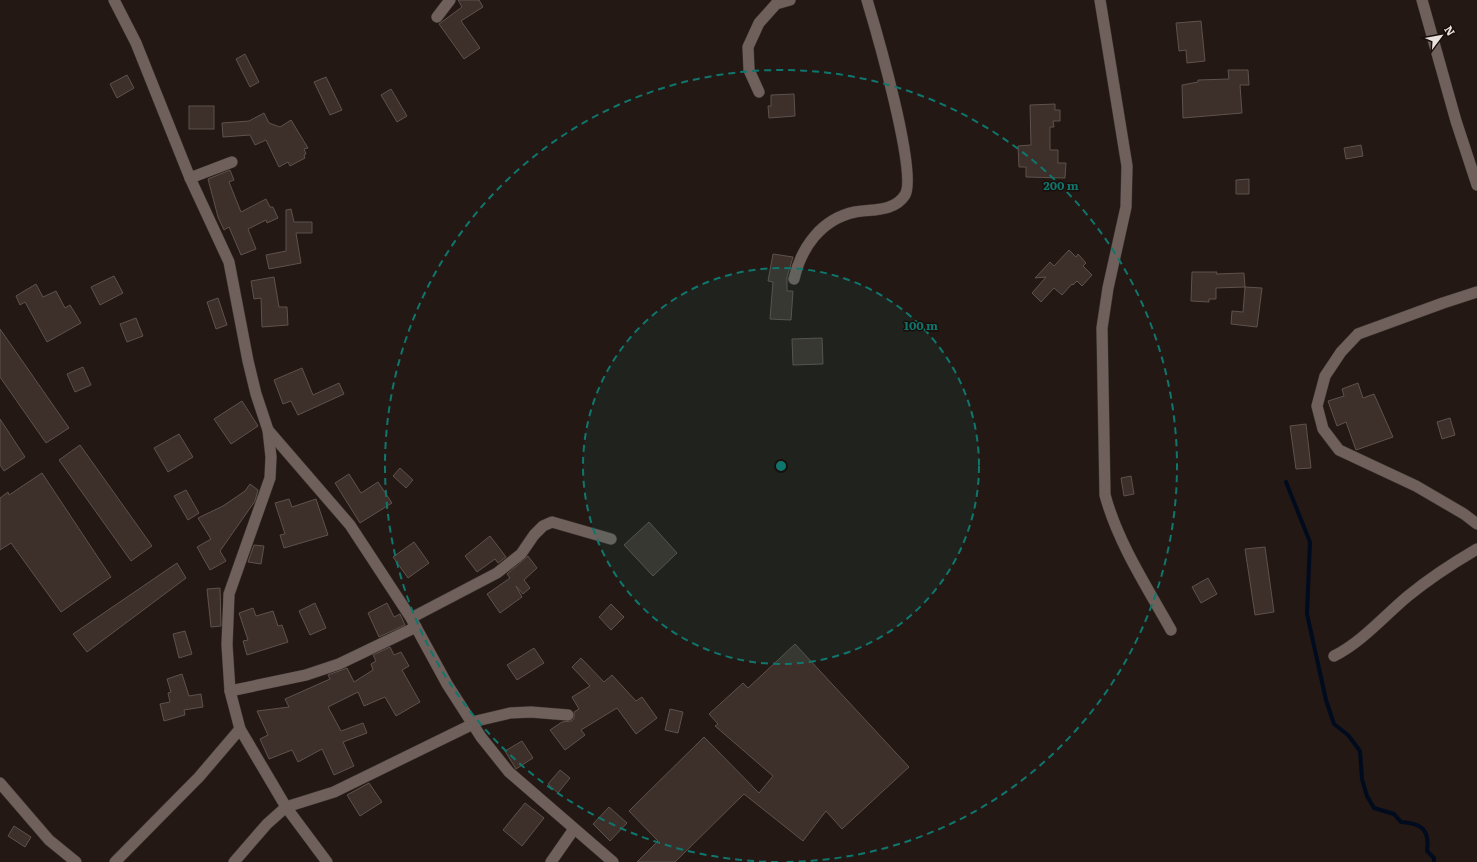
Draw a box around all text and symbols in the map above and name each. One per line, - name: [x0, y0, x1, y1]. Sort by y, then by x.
- north arrow: [1421, 16, 1461, 56]
- text: N: [1441, 22, 1460, 38]
- text: 200 m: [1043, 176, 1079, 194]
- text: 100 m: [904, 316, 938, 334]
- centre of rings: [774, 459, 788, 473]

